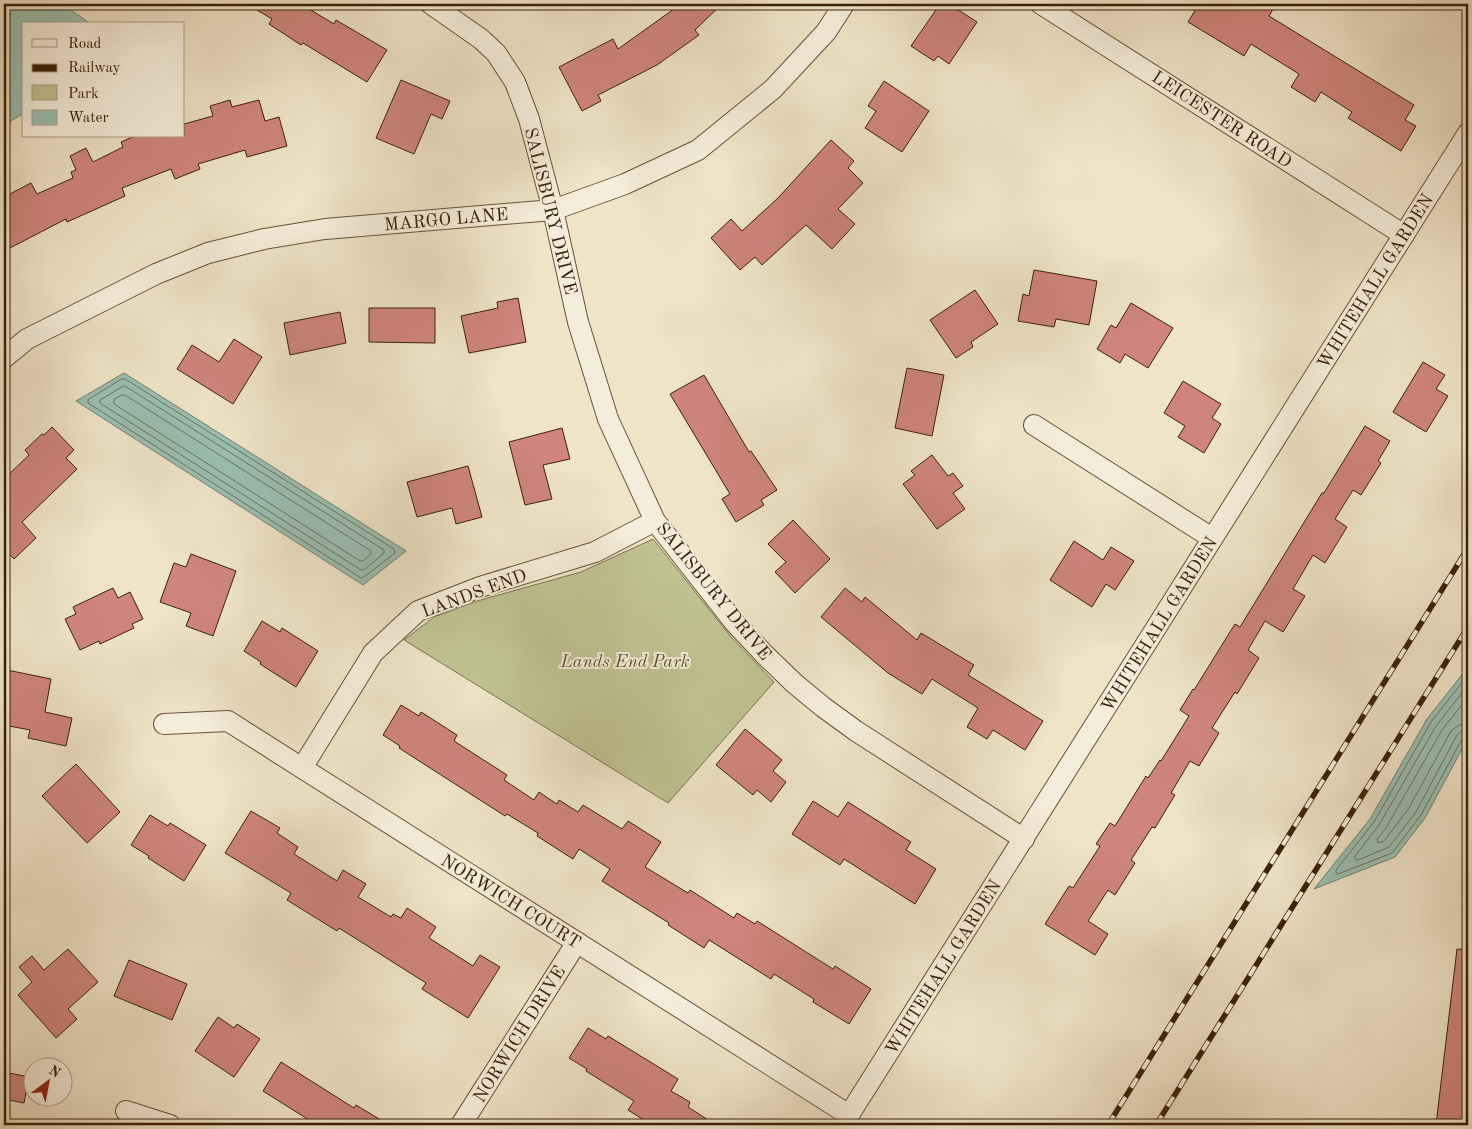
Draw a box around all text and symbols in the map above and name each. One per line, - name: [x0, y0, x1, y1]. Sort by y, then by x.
- legend: [22, 22, 185, 138]
- text: Road: [68, 37, 102, 52]
- text: Railway: [68, 61, 121, 76]
- street label: LEICESTER ROAD: [1148, 68, 1295, 172]
- text: Park: [68, 87, 99, 102]
- text: Water: [68, 111, 109, 126]
- street label: SALISBURY DRIVE: [521, 126, 579, 297]
- street label: WHITEHALL GARDEN: [1315, 191, 1437, 372]
- street label: MARGO LANE: [383, 206, 509, 234]
- street label: SALISBURY DRIVE: [652, 519, 774, 664]
- street label: WHITEHALL GARDEN: [1099, 534, 1221, 715]
- street label: LANDS END: [419, 567, 529, 621]
- park label: Lands End Park: [560, 653, 690, 671]
- street label: NORWICH COURT: [437, 852, 583, 952]
- street label: WHITEHALL GARDEN: [883, 877, 1005, 1058]
- street label: NORWICH DRIVE: [471, 963, 569, 1106]
- north arrow: [22, 1056, 72, 1106]
- text: N: [46, 1063, 63, 1081]

